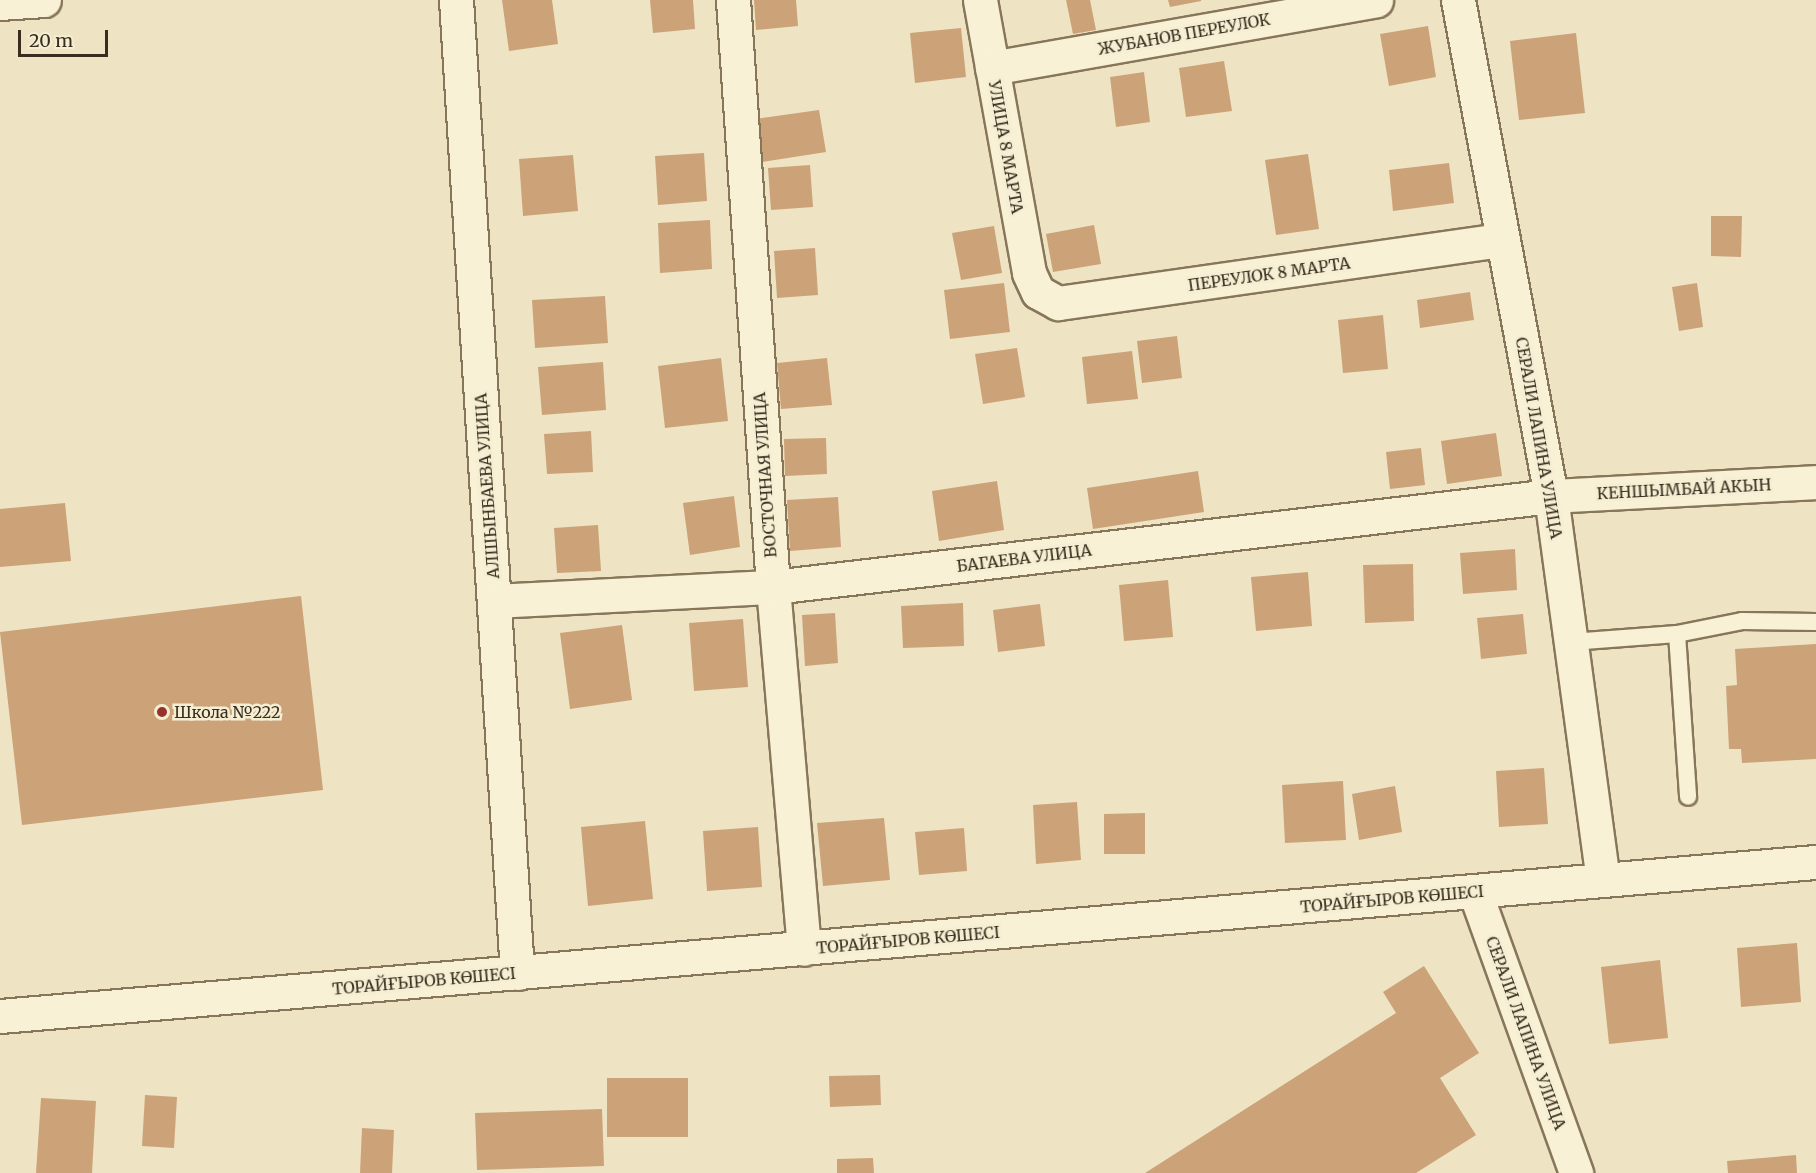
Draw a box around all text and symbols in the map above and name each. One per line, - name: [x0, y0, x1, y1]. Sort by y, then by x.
- street label: ЖУБАНОВ ПЕРЕУЛОК: [1096, 9, 1272, 59]
- scale bar: [21, 18, 111, 56]
- text: 20 m: [29, 29, 73, 52]
- street label: УЛИЦА 8 МАРТА: [985, 79, 1027, 215]
- street label: ПЕРЕУЛОК 8 МАРТА: [1187, 253, 1351, 295]
- street label: СЕРАЛИ ЛАПИНА УЛИЦА: [1512, 336, 1566, 540]
- street label: ВОСТОЧНАЯ УЛИЦА: [750, 392, 780, 558]
- street label: АЛШЫНБАЕВА УЛИЦА: [471, 393, 503, 579]
- street label: КЕНШЫМБАЙ АКЫН: [1596, 475, 1772, 503]
- street label: БАГАЕВА УЛИЦА: [955, 540, 1093, 576]
- place label: Школа №222: [174, 702, 281, 722]
- marker: Школа №222: [155, 705, 169, 719]
- street label: ТОРАЙҒЫРОВ КӨШЕСІ: [1299, 881, 1485, 917]
- street label: ТОРАЙҒЫРОВ КӨШЕСІ: [815, 922, 1001, 958]
- street label: СЕРАЛИ ЛАПИНА УЛИЦА: [1482, 934, 1570, 1132]
- street label: ТОРАЙҒЫРОВ КӨШЕСІ: [331, 963, 517, 999]

